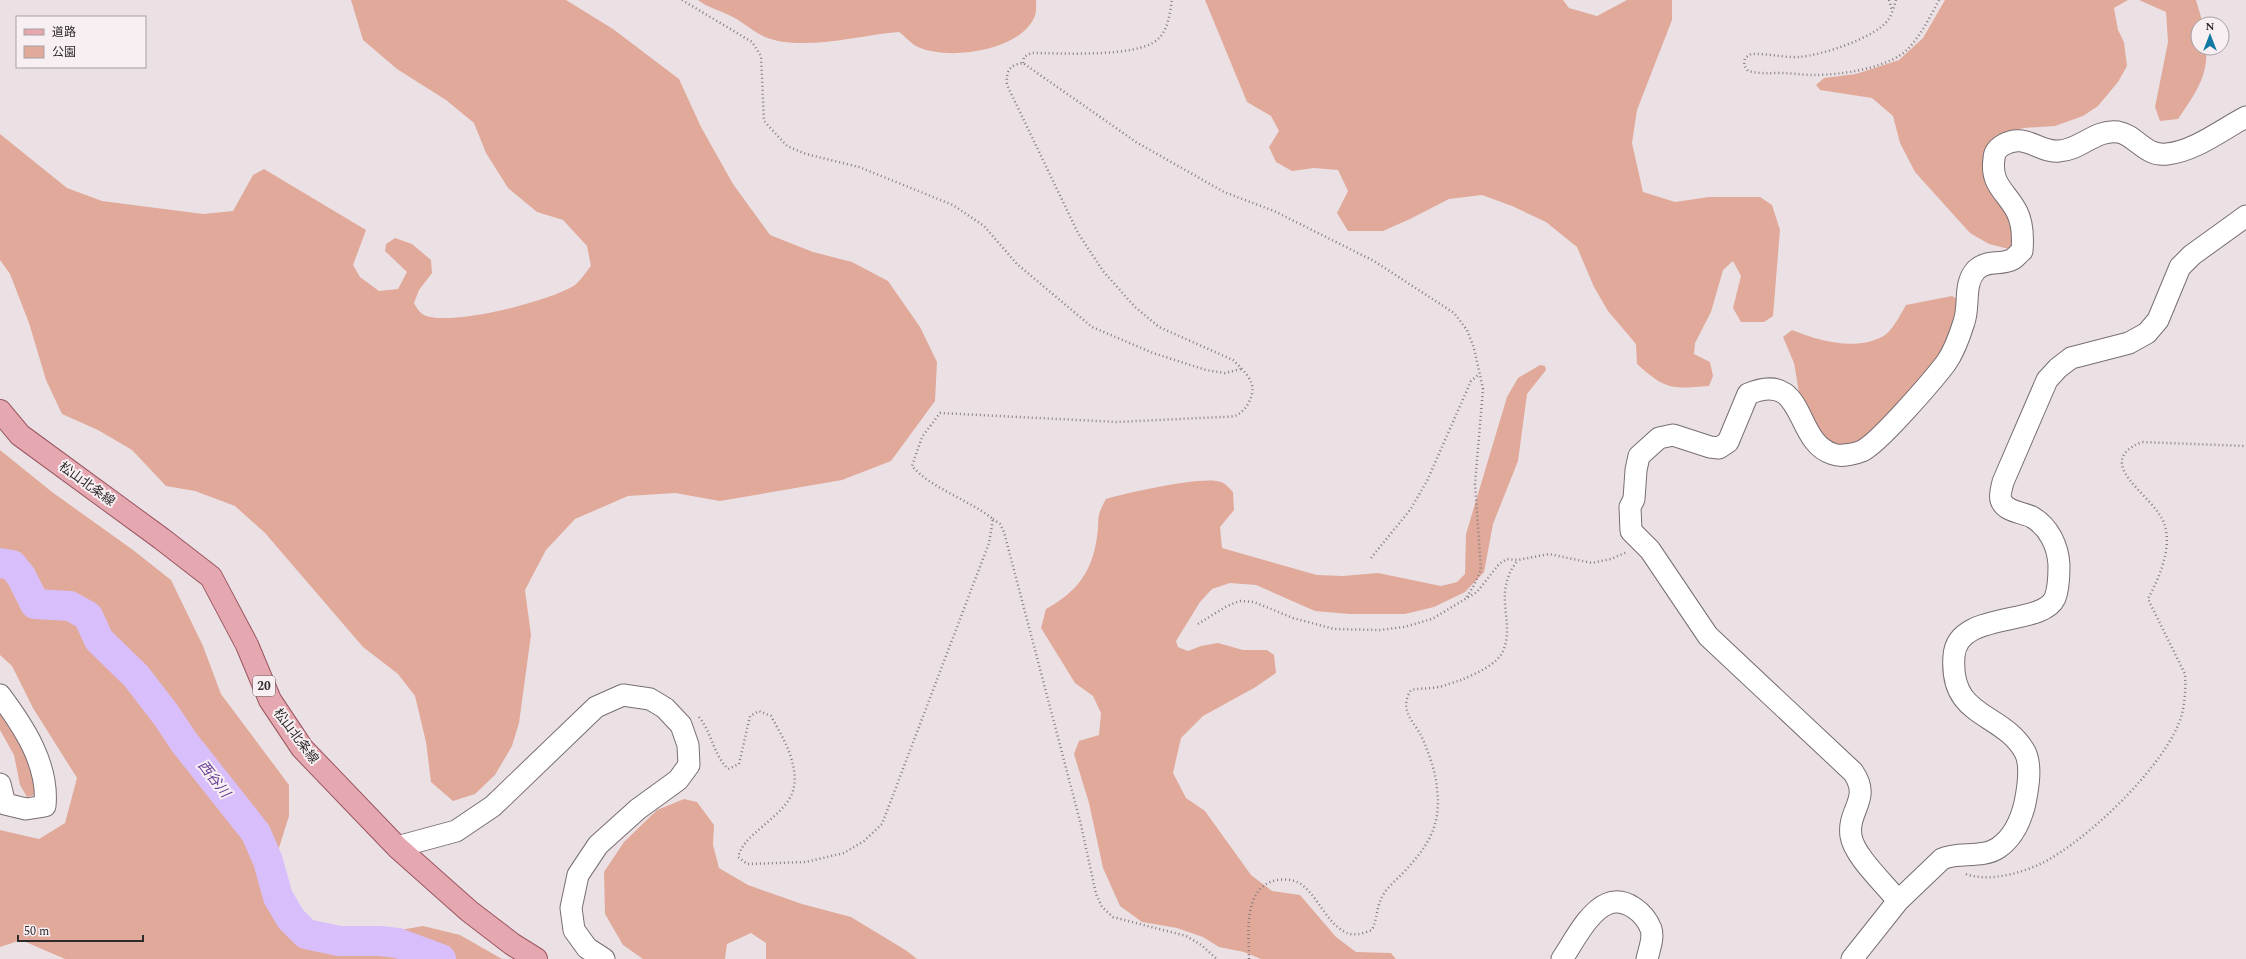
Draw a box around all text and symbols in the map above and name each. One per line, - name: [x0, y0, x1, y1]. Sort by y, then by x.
- legend: [16, 16, 146, 68]
- north arrow: [2190, 16, 2230, 56]
- text: N: [2206, 18, 2215, 35]
- text: 道路: [52, 23, 76, 42]
- text: 公園: [52, 43, 76, 62]
- street label: 松山北条線: [55, 457, 119, 511]
- road number: 20: [253, 676, 275, 696]
- street label: 松山北条線: [268, 704, 324, 768]
- water label: 西谷川: [193, 756, 236, 804]
- scale bar: [18, 917, 143, 943]
- text: 50 m: [24, 922, 49, 941]

